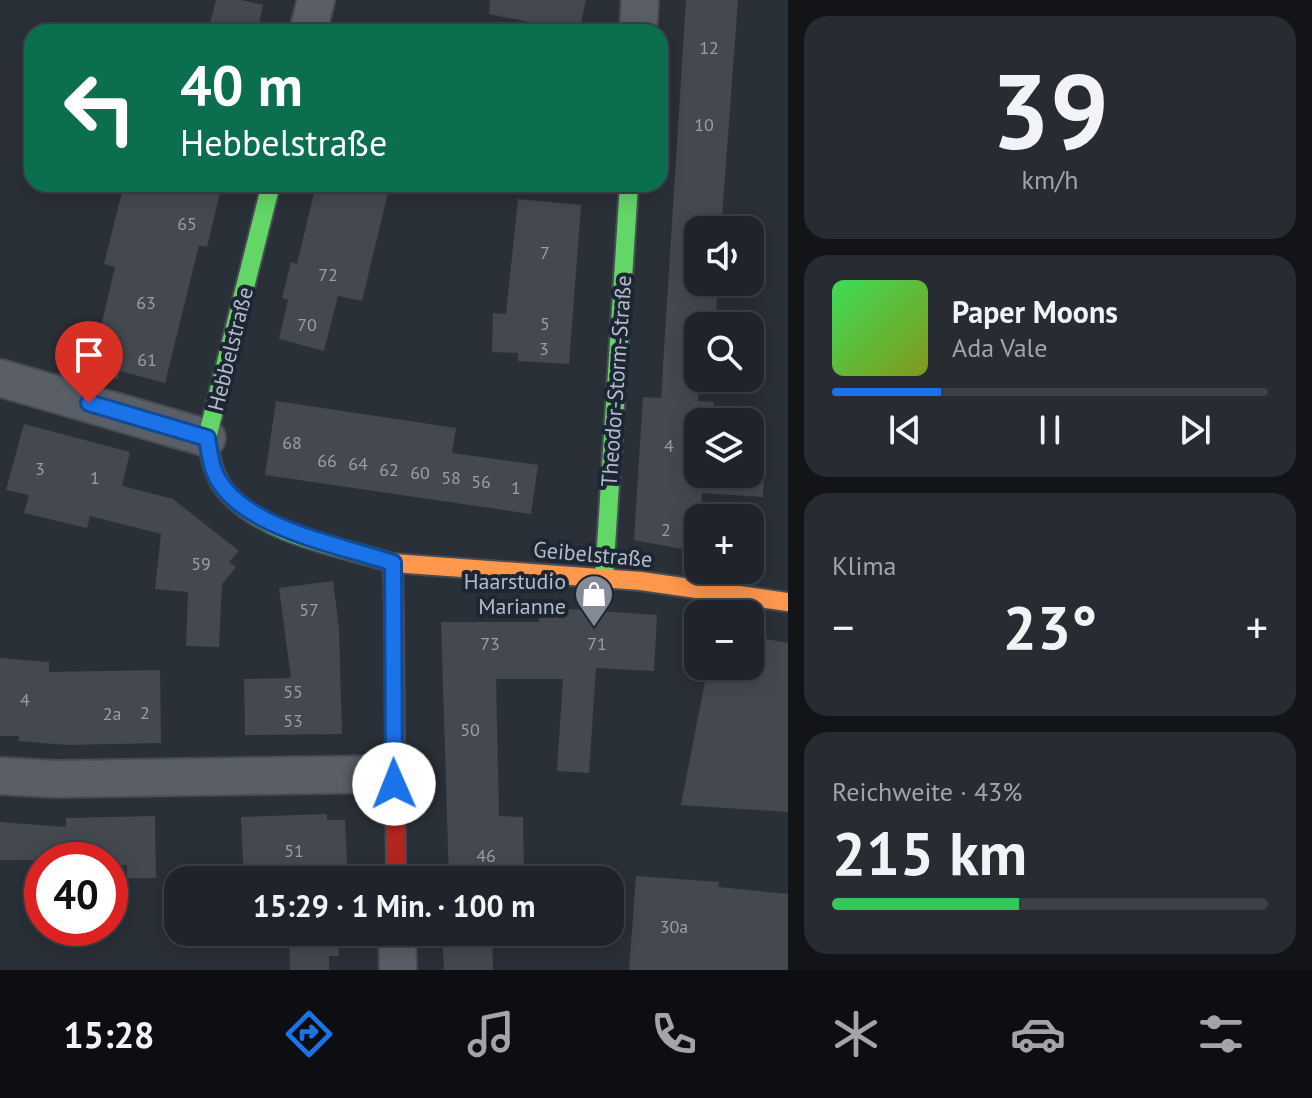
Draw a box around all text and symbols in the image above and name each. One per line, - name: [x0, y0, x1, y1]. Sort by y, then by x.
- house number: 12: [699, 36, 719, 59]
- text: 39: [991, 43, 1109, 178]
- text: 40 m: [180, 49, 303, 121]
- icon: left: [48, 56, 152, 160]
- house number: 10: [694, 113, 714, 136]
- text: Hebbelstraße: [180, 119, 387, 166]
- text: km/h: [1022, 163, 1079, 196]
- house number: 65: [177, 212, 197, 235]
- map controls: [684, 216, 764, 680]
- button: sound: [684, 216, 764, 296]
- house number: 7: [540, 241, 550, 264]
- house number: 72: [318, 263, 338, 286]
- street label: Theodor-Storm-Straße: [595, 274, 637, 488]
- street label: Hebbelstraße: [201, 284, 259, 414]
- house number: 63: [136, 291, 156, 314]
- text: Paper Moons: [952, 292, 1118, 331]
- house number: 5: [540, 312, 550, 335]
- button: search: [684, 312, 764, 392]
- house number: 70: [297, 313, 317, 336]
- pin: [55, 321, 123, 403]
- text: Ada Vale: [952, 331, 1047, 364]
- icon: arrive: [67, 333, 111, 377]
- house number: 3: [539, 337, 549, 360]
- house number: 61: [137, 348, 157, 371]
- button: layers: [684, 408, 764, 488]
- icon: previous: [883, 408, 927, 452]
- icon: pause: [1028, 408, 1072, 452]
- icon: next: [1173, 408, 1217, 452]
- house number: 68: [282, 431, 302, 454]
- house number: 4: [664, 434, 674, 457]
- house number: 66: [317, 449, 337, 472]
- house number: 64: [348, 452, 368, 475]
- house number: 3: [35, 457, 45, 480]
- house number: 62: [379, 458, 399, 481]
- house number: 60: [410, 461, 430, 484]
- house number: 1: [90, 466, 100, 489]
- house number: 58: [441, 466, 461, 489]
- house number: 56: [471, 470, 491, 493]
- house number: 1: [511, 476, 521, 499]
- button: +: [684, 504, 764, 584]
- house number: 2: [661, 518, 671, 541]
- street label: Geibelstraße: [532, 535, 654, 573]
- text: Klima: [832, 549, 896, 582]
- house number: 59: [191, 552, 211, 575]
- place label: Haarstudio Marianne: [464, 567, 566, 620]
- shop icon: Haarstudio Marianne: [573, 573, 615, 628]
- text: 23°: [1003, 588, 1097, 666]
- house number: 57: [299, 598, 319, 621]
- text: −: [832, 598, 854, 655]
- text: +: [1246, 598, 1268, 655]
- button: −: [684, 600, 764, 680]
- house number: 73: [480, 632, 500, 655]
- house number: 71: [587, 632, 607, 655]
- house number: 55: [283, 680, 303, 703]
- house number: 4: [20, 688, 30, 711]
- house number: 2: [140, 701, 150, 724]
- house number: 2a: [103, 702, 121, 725]
- house number: 53: [283, 709, 303, 732]
- house number: 50: [460, 718, 480, 741]
- position arrow: [352, 742, 436, 826]
- text: Reichweite · 43%: [832, 775, 1022, 808]
- text: 215 km: [832, 814, 1027, 892]
- house number: 51: [284, 839, 304, 862]
- speed limit sign: 40: [24, 842, 128, 946]
- house number: 46: [476, 844, 496, 867]
- text: 15:29 · 1 Min. · 100 m: [253, 886, 535, 925]
- house number: 30a: [660, 915, 688, 938]
- icon: directions: [281, 1006, 337, 1062]
- icon: music: [463, 1006, 519, 1062]
- icon: phone: [646, 1006, 702, 1062]
- icon: climate: [828, 1006, 884, 1062]
- icon: car: [1010, 1006, 1066, 1062]
- icon: filters: [1193, 1006, 1249, 1062]
- text: 15:28: [63, 1011, 155, 1058]

